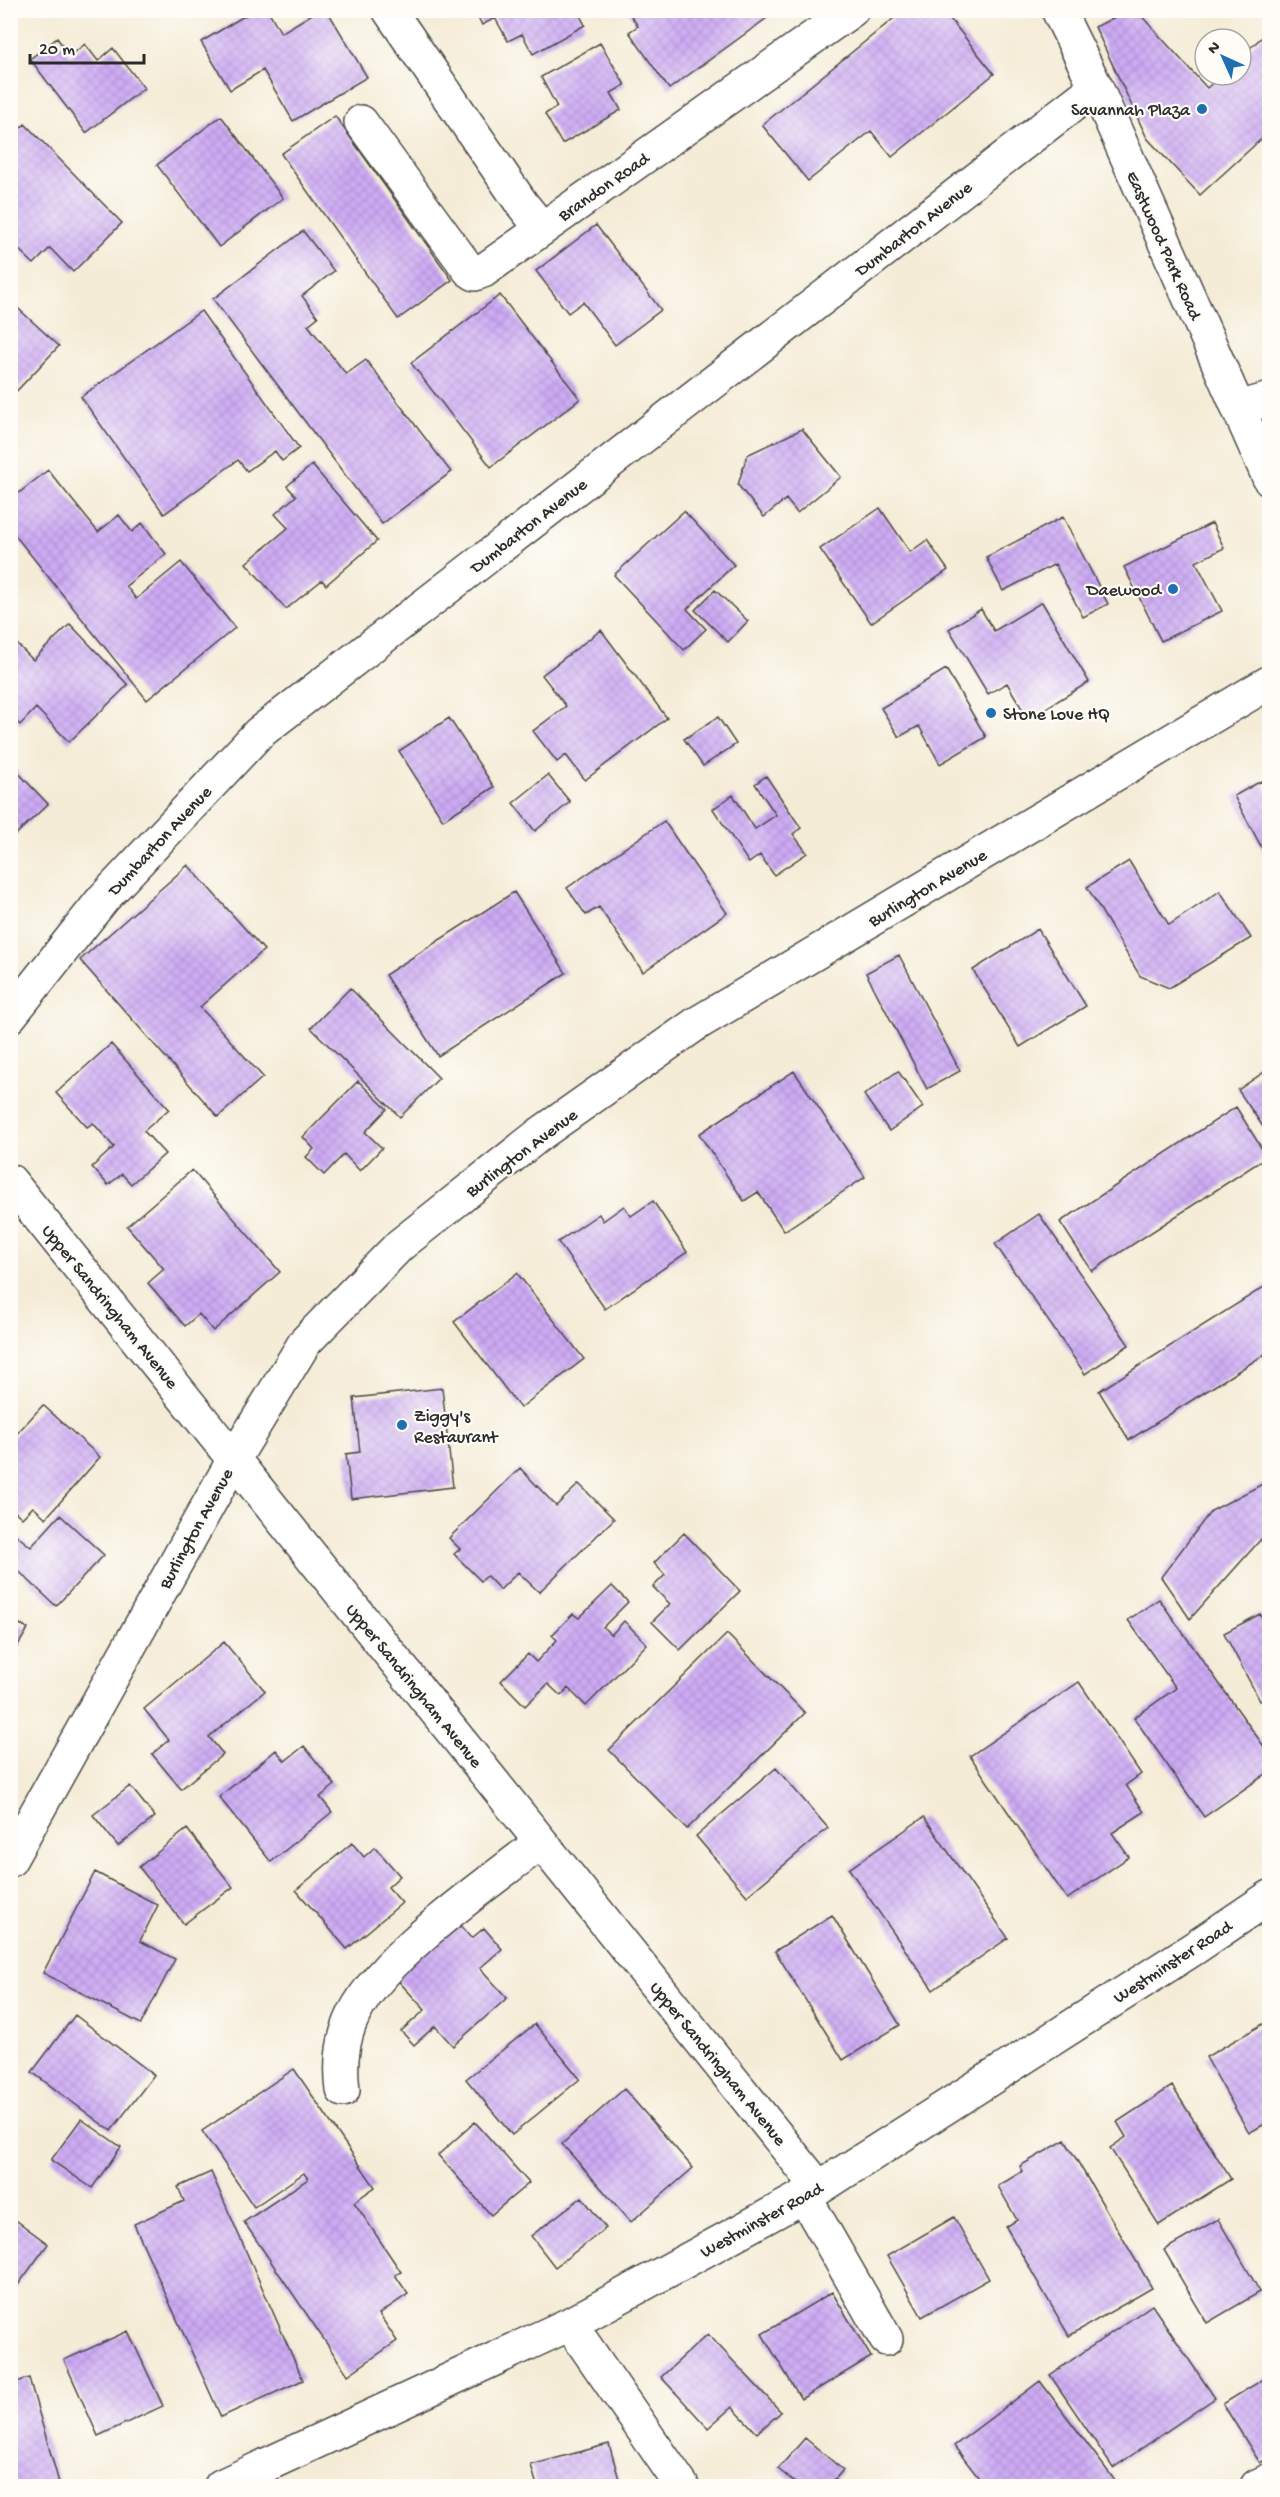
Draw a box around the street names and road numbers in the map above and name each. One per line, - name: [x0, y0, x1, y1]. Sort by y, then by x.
- street label: Brandon Road: [554, 148, 655, 228]
- street label: Eastwood Park Road: [1120, 168, 1206, 325]
- street label: Dumbarton Avenue: [851, 177, 978, 283]
- street label: Dumbarton Avenue: [466, 474, 593, 580]
- street label: Dumbarton Avenue: [104, 782, 218, 902]
- street label: Burlington Avenue: [864, 845, 992, 933]
- street label: Burlington Avenue: [462, 1105, 583, 1203]
- street label: Upper Sandringham Avenue: [36, 1221, 182, 1395]
- street label: Burlington Avenue: [155, 1465, 239, 1594]
- street label: Upper Sandringham Avenue: [340, 1600, 486, 1774]
- street label: Westminster Road: [1110, 1916, 1238, 2009]
- street label: Upper Sandringham Avenue: [644, 1978, 790, 2152]
- street label: Westminster Road: [697, 2178, 828, 2264]

